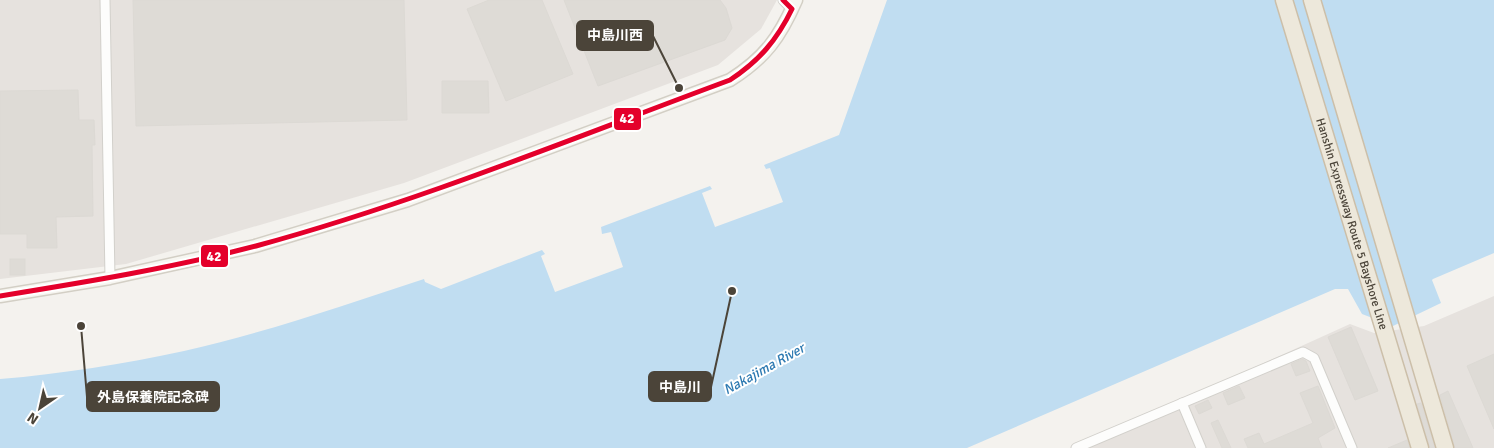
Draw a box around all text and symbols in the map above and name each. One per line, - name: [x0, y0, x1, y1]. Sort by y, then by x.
- callout: 中島川西: [577, 21, 653, 50]
- text: 中島川西: [587, 27, 643, 44]
- line badge: 42: [613, 107, 642, 131]
- text: 42: [619, 110, 635, 127]
- street label: Hanshin Expressway Route 5 Bayshore Line: [1313, 116, 1391, 332]
- line badge: 42: [200, 244, 229, 268]
- text: 42: [206, 248, 222, 265]
- water label: Nakajima River: [720, 339, 809, 398]
- callout: 中島川: [649, 372, 711, 401]
- text: 中島川: [659, 379, 701, 396]
- callout: 外島保養院記念碑: [87, 382, 219, 411]
- north arrow: [15, 383, 65, 433]
- text: 外島保養院記念碑: [97, 389, 209, 406]
- text: N: [24, 409, 42, 428]

